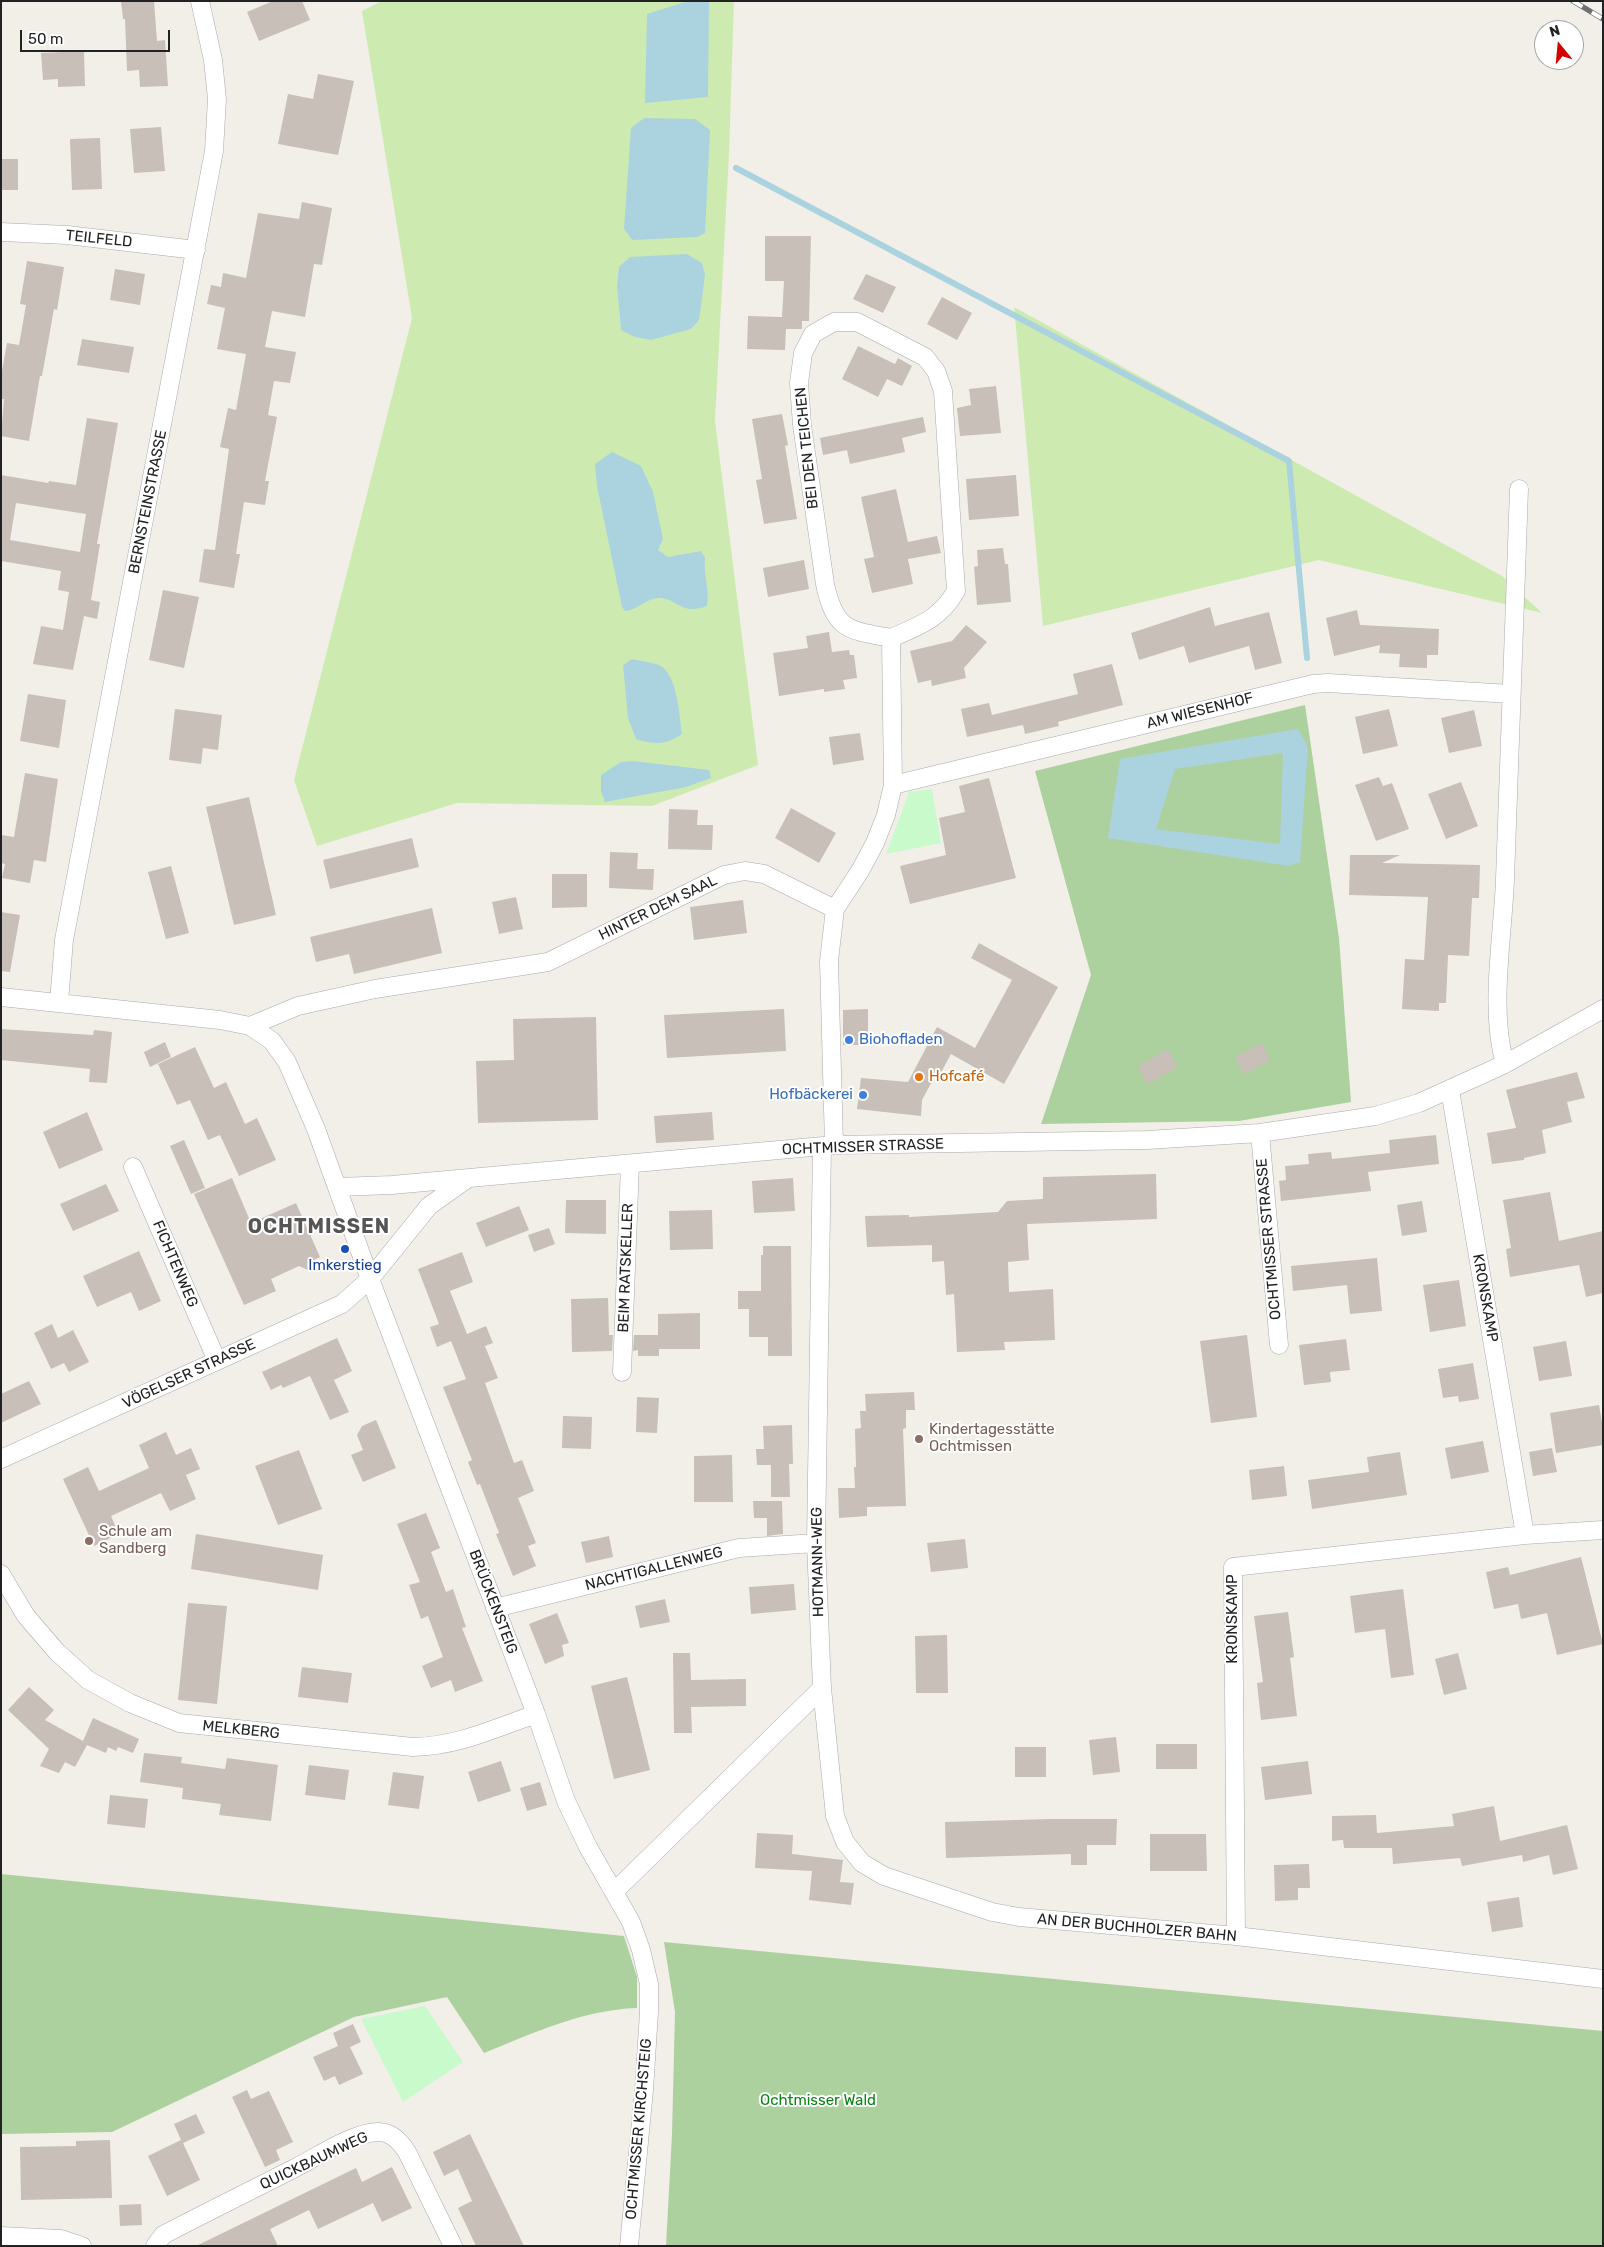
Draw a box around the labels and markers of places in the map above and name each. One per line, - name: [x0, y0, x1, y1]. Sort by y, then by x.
- place label: Biohofladen: [859, 1031, 943, 1049]
- marker: Biohofladen: [843, 1034, 855, 1046]
- place label: Hofcafé: [929, 1068, 984, 1086]
- marker: Hofcafé: [913, 1071, 925, 1083]
- place label: Hofbäckerei: [769, 1086, 853, 1104]
- marker: Hofbäckerei: [857, 1089, 869, 1101]
- marker: Imkerstieg: [339, 1243, 351, 1255]
- place label: Imkerstieg: [308, 1257, 382, 1275]
- place label: Kindertagesstätte Ochtmissen: [929, 1421, 1055, 1456]
- marker: Kindertagesstätte Ochtmissen: [913, 1433, 925, 1445]
- place label: Schule am Sandberg: [99, 1523, 172, 1558]
- marker: Schule am Sandberg: [83, 1535, 95, 1547]

